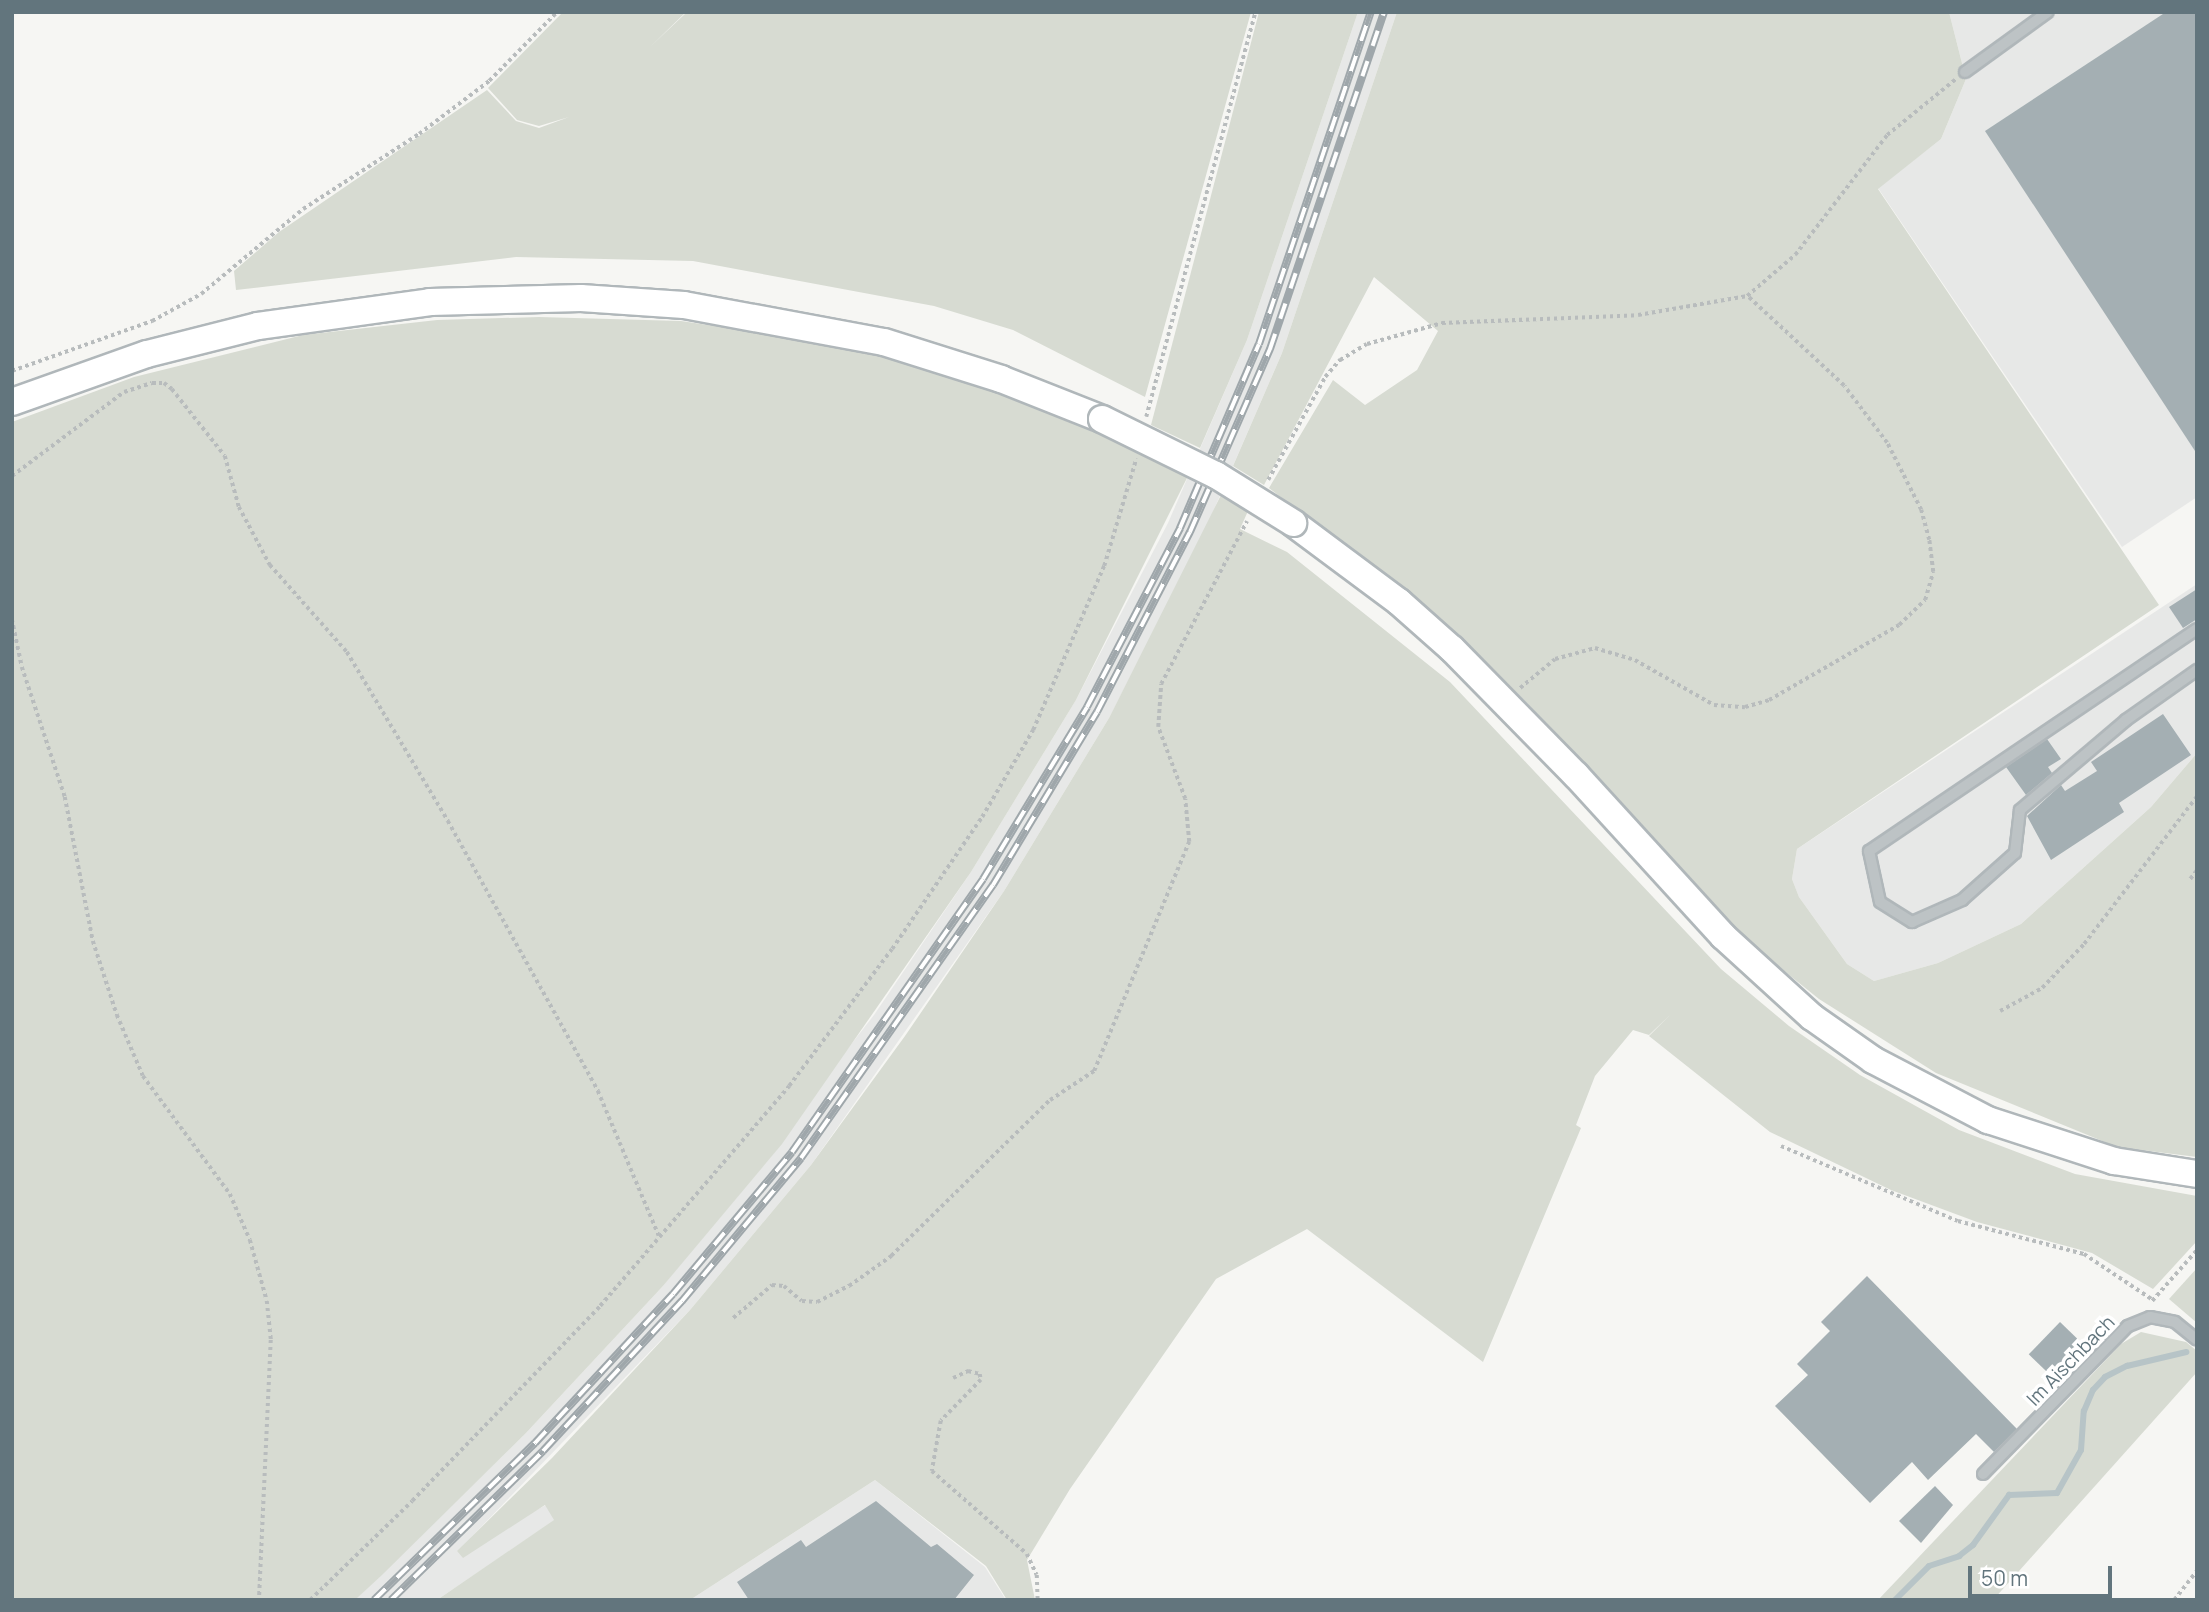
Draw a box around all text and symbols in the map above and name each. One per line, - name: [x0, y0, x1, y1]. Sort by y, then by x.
- street label: Im Aischbach: [2022, 1311, 2120, 1411]
- scale bar: [1971, 1552, 2114, 1596]
- text: 50 m: [1981, 1564, 2028, 1592]

